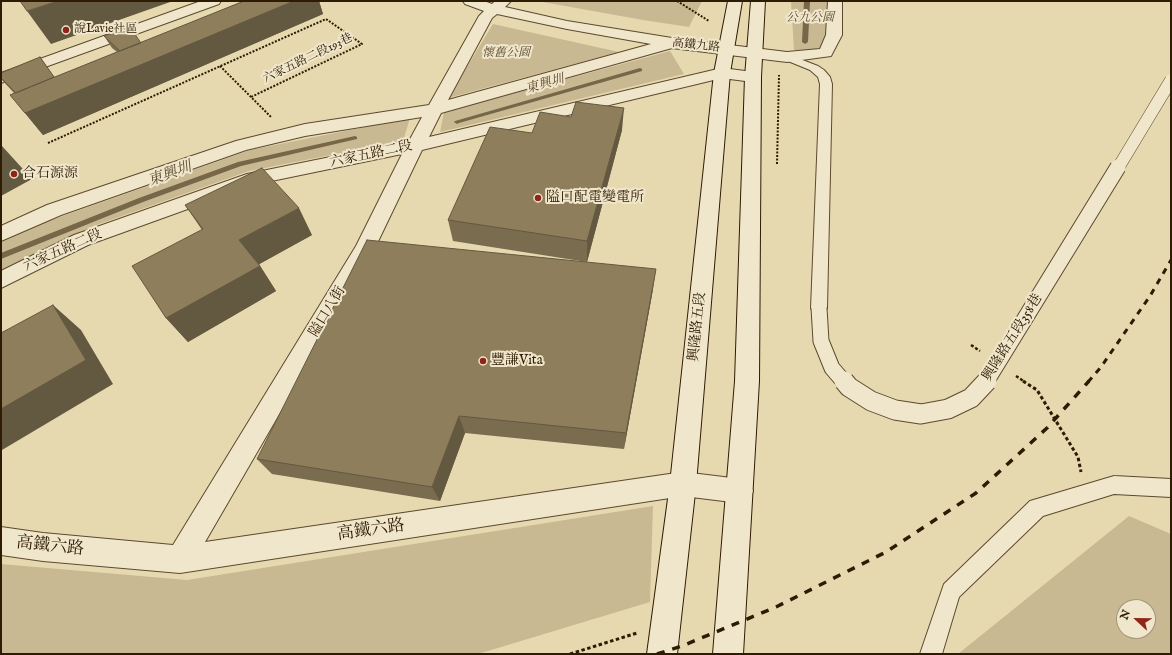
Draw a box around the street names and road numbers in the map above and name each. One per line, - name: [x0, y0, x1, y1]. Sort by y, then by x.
- street label: 六家五路二段193巷: [261, 31, 355, 87]
- street label: 高鐵九路: [671, 36, 721, 56]
- street label: 六家五路二段: [328, 138, 414, 172]
- street label: 六家五路二段: [21, 226, 105, 276]
- street label: 隘口八街: [306, 284, 350, 340]
- street label: 興隆路五段: [686, 291, 710, 363]
- street label: 興隆路五段358巷: [979, 291, 1047, 385]
- street label: 高鐵六路: [336, 516, 406, 546]
- street label: 高鐵六路: [15, 533, 85, 561]

